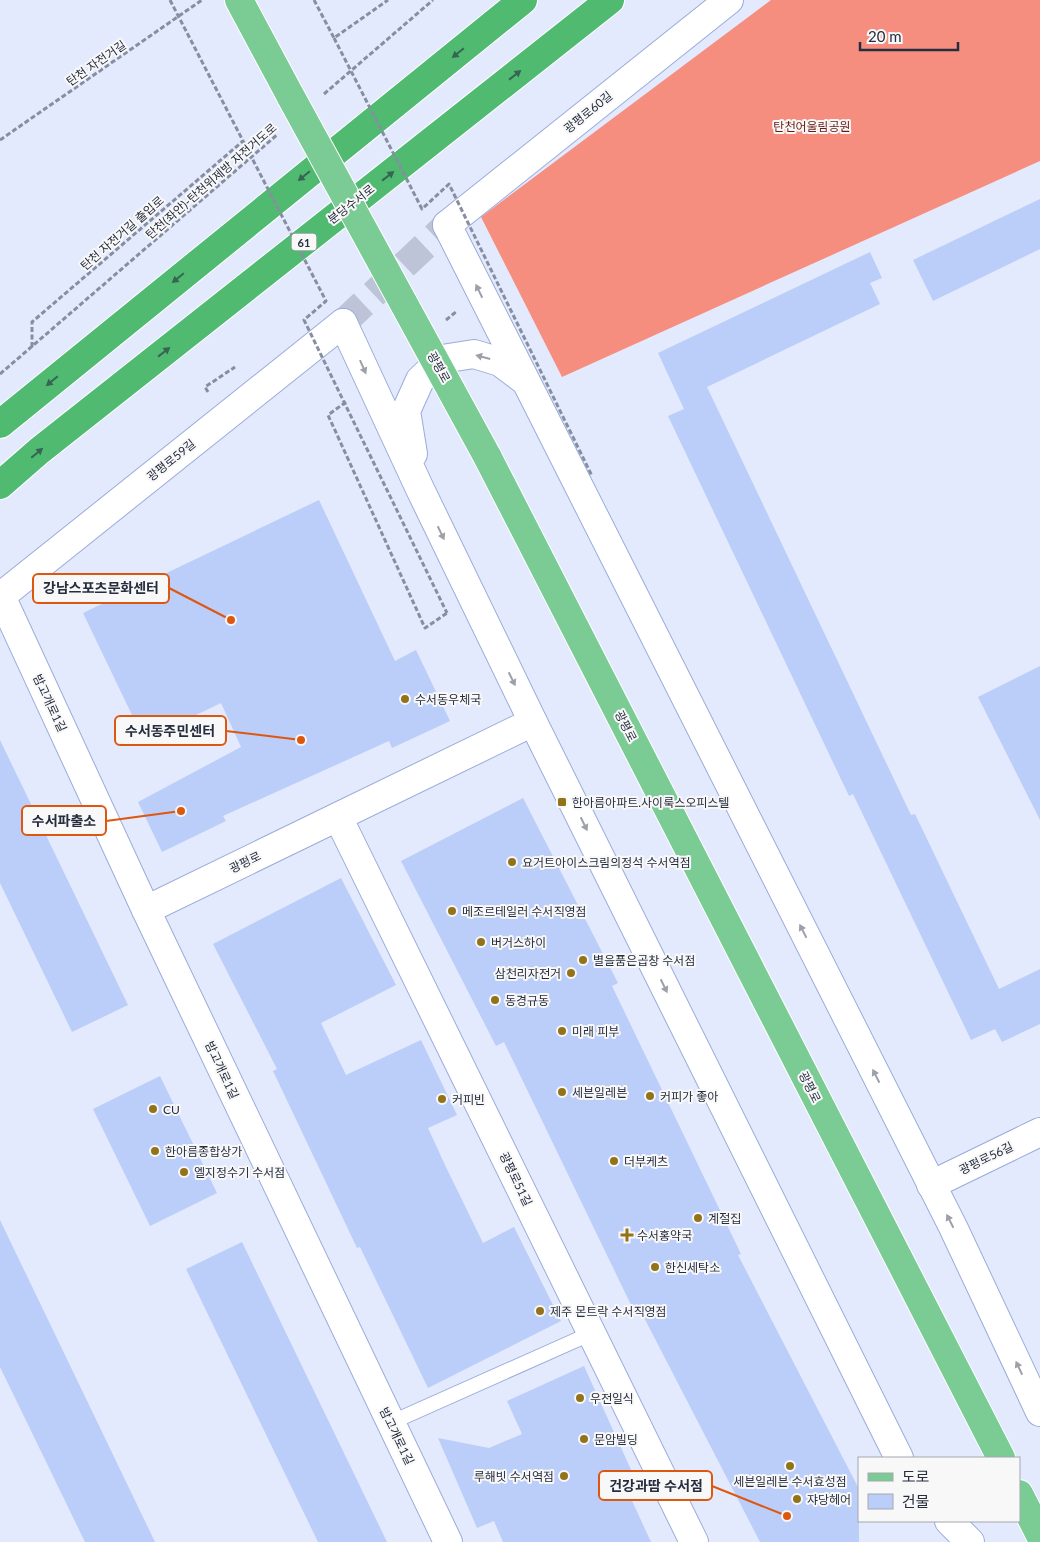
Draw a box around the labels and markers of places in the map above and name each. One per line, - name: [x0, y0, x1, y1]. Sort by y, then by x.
- callout: 강남스포츠문화센터: [33, 574, 169, 603]
- place label: 수서동우체국: [415, 692, 481, 707]
- marker: 수서동우체국: [399, 693, 411, 705]
- callout: 수서동주민센터: [115, 716, 226, 745]
- place label: 한아름아파트.사이룩스오피스텔: [572, 795, 729, 810]
- marker: 한아름아파트.사이룩스오피스텔: [556, 796, 568, 808]
- callout: 수서파출소: [22, 806, 106, 835]
- place label: 요거트아이스크림의정석 수서역점: [522, 855, 691, 870]
- marker: 요거트아이스크림의정석 수서역점: [506, 856, 518, 868]
- place label: 메조르테일러 수서직영점: [462, 904, 587, 919]
- marker: 메조르테일러 수서직영점: [446, 905, 458, 917]
- place label: 버거스하이: [491, 935, 546, 950]
- marker: 버거스하이: [475, 936, 487, 948]
- place label: 별을품은곱창 수서점: [593, 953, 695, 968]
- marker: 별을품은곱창 수서점: [577, 954, 589, 966]
- place label: 삼천리자전거: [495, 966, 561, 981]
- marker: 삼천리자전거: [565, 967, 577, 979]
- place label: 동경규동: [505, 993, 549, 1008]
- marker: 동경규동: [489, 994, 501, 1006]
- place label: 미래 피부: [572, 1024, 619, 1039]
- marker: 미래 피부: [556, 1025, 568, 1037]
- place label: 세븐일레븐: [572, 1085, 627, 1100]
- marker: 세븐일레븐: [556, 1086, 568, 1098]
- place label: 커피가 좋아: [660, 1089, 718, 1104]
- marker: 커피가 좋아: [644, 1090, 656, 1102]
- place label: 커피빈: [452, 1092, 485, 1107]
- marker: 커피빈: [436, 1093, 448, 1105]
- place label: CU: [163, 1102, 180, 1117]
- marker: CU: [147, 1103, 159, 1115]
- place label: 한아름종합상가: [165, 1144, 242, 1159]
- marker: 한아름종합상가: [149, 1145, 161, 1157]
- place label: 더부케츠: [624, 1154, 668, 1169]
- marker: 더부케츠: [608, 1155, 620, 1167]
- place label: 엘지정수기 수서점: [194, 1165, 285, 1180]
- marker: 엘지정수기 수서점: [178, 1166, 190, 1178]
- place label: 계절집: [708, 1211, 741, 1226]
- marker: 계절집: [692, 1212, 704, 1224]
- place label: 수서홍약국: [637, 1228, 692, 1243]
- marker: 수서홍약국: [621, 1229, 633, 1241]
- place label: 한신세탁소: [665, 1260, 720, 1275]
- marker: 한신세탁소: [649, 1261, 661, 1273]
- place label: 제주 몬트락 수서직영점: [550, 1304, 667, 1319]
- marker: 제주 몬트락 수서직영점: [534, 1305, 546, 1317]
- place label: 우전일식: [590, 1391, 634, 1406]
- marker: 우전일식: [574, 1392, 586, 1404]
- place label: 문암빌딩: [594, 1432, 638, 1447]
- marker: 문암빌딩: [578, 1433, 590, 1445]
- marker: 세븐일레븐 수서효성점: [784, 1460, 796, 1472]
- place label: 루해빗 수서역점: [474, 1469, 554, 1484]
- marker: 루해빗 수서역점: [558, 1470, 570, 1482]
- callout: 건강과땀 수서점: [599, 1471, 712, 1500]
- place label: 세븐일레븐 수서효성점: [733, 1474, 847, 1489]
- place label: 쟈당헤어: [807, 1492, 851, 1507]
- marker: 쟈당헤어: [791, 1493, 803, 1505]

